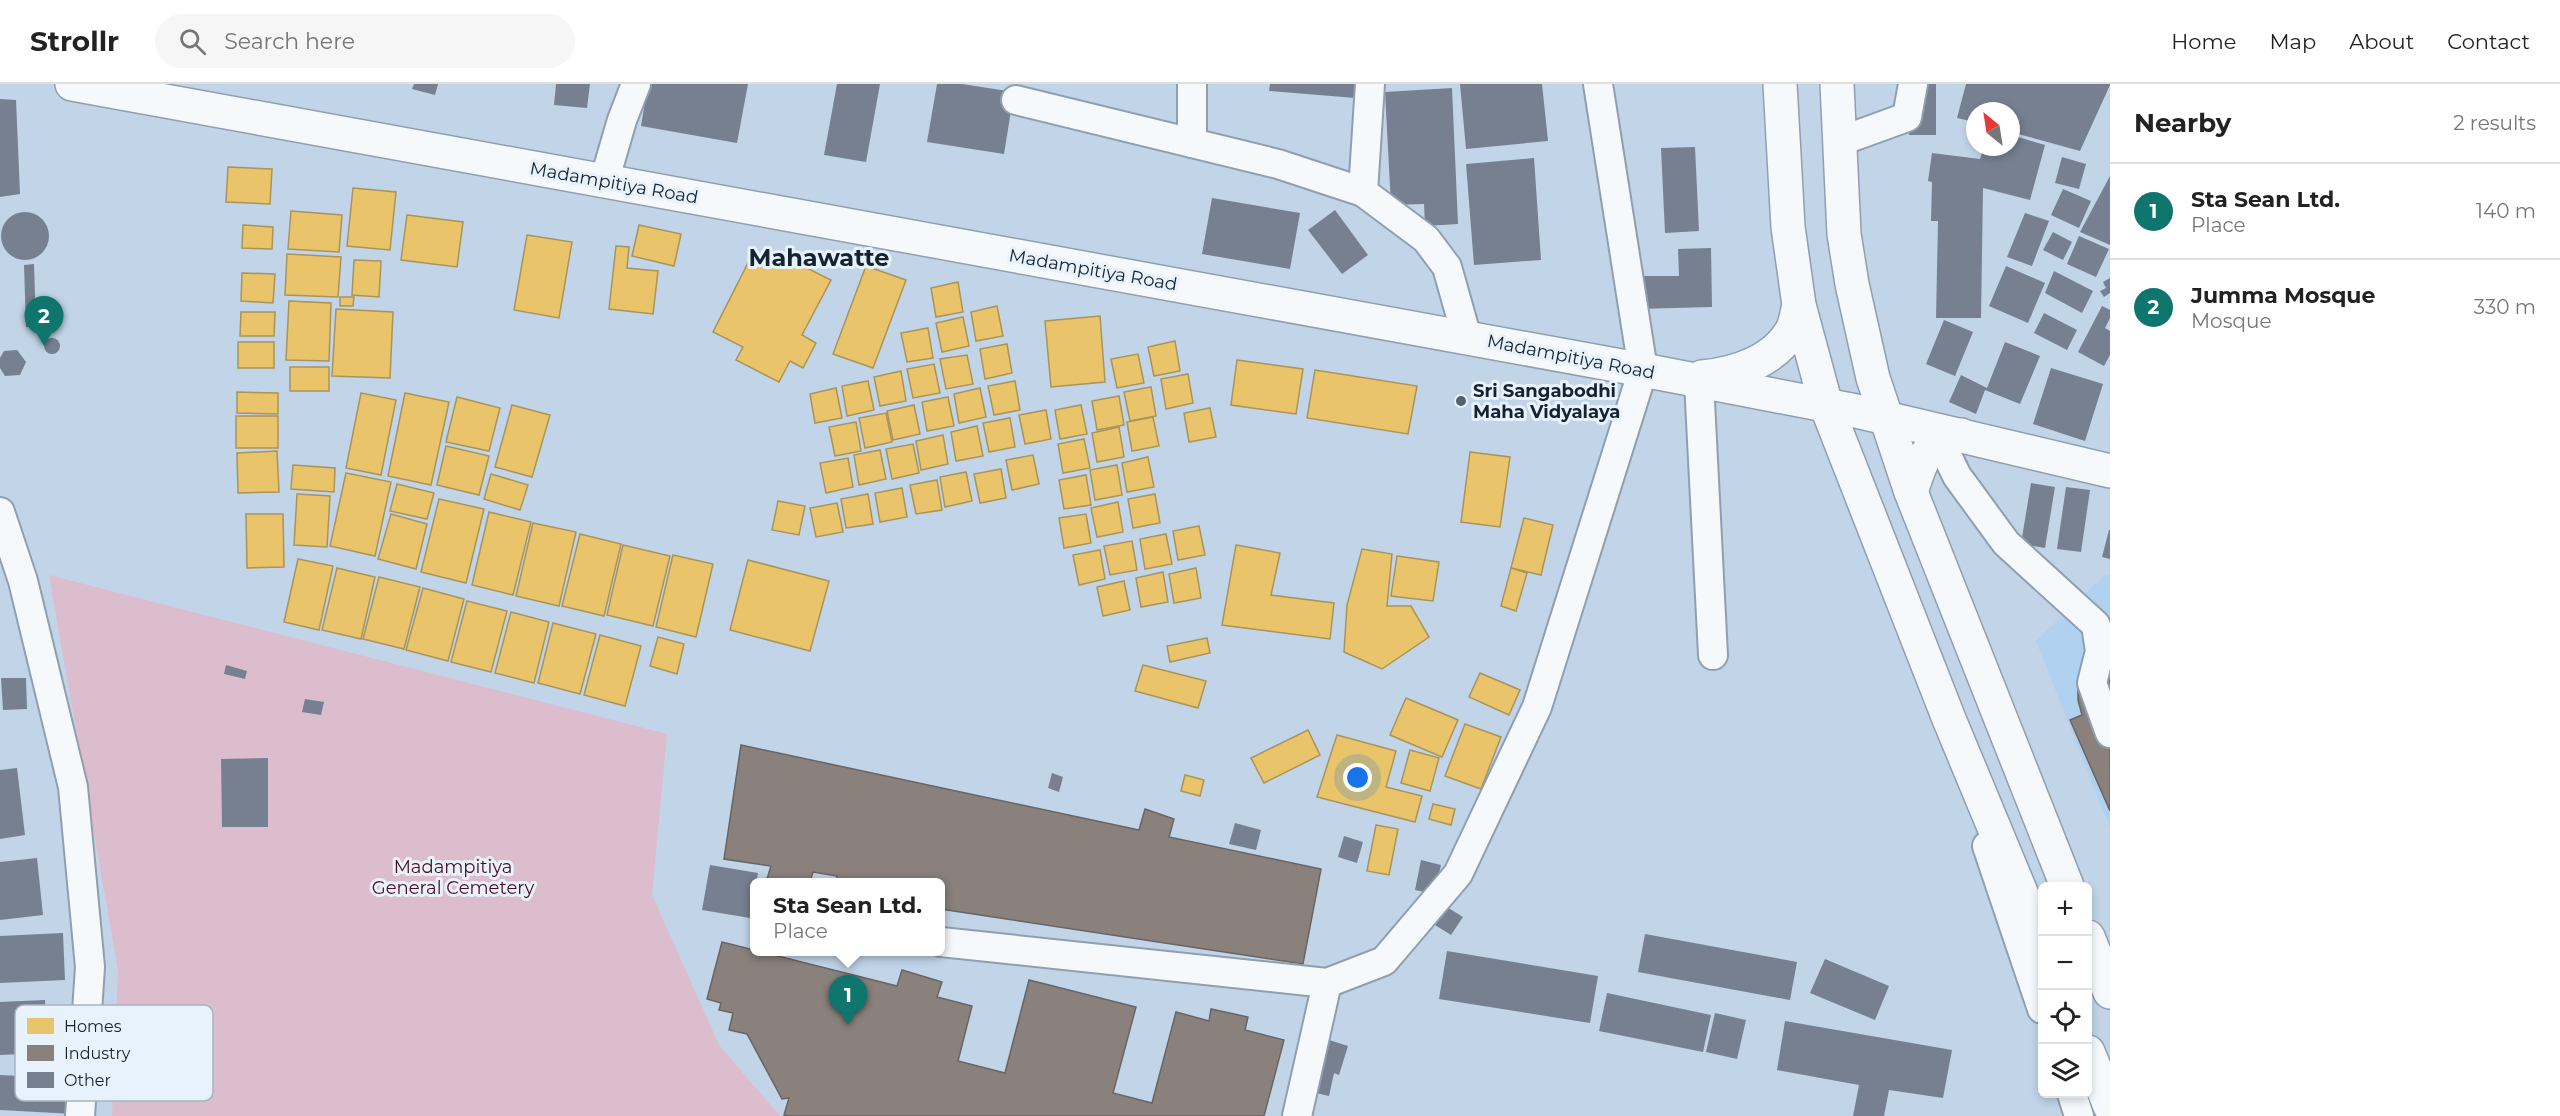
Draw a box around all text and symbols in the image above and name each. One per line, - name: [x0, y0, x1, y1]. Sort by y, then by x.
- search box: [155, 14, 575, 68]
- text: Strollr: [30, 24, 119, 58]
- icon: search: [176, 25, 209, 58]
- text: Search here: [224, 28, 355, 55]
- text: Home: [2171, 29, 2236, 54]
- text: Map: [2269, 29, 2316, 54]
- text: About: [2349, 29, 2414, 54]
- text: Contact: [2447, 29, 2530, 54]
- north arrow: [1966, 102, 2020, 156]
- text: Nearby: [2134, 107, 2231, 139]
- text: 2 results: [2453, 111, 2536, 135]
- street label: Madampitiya Road: [528, 157, 700, 209]
- text: Sta Sean Ltd.: [2191, 186, 2340, 213]
- text: 1: [2150, 199, 2157, 223]
- text: 140 m: [2476, 199, 2536, 223]
- text: Place: [2191, 213, 2246, 237]
- district label: Mahawatte: [749, 243, 890, 272]
- street label: Madampitiya Road: [1007, 244, 1179, 296]
- text: Jumma Mosque: [2191, 282, 2375, 309]
- text: 2: [2148, 295, 2159, 319]
- text: 330 m: [2474, 295, 2536, 319]
- pin: 2: [24, 296, 63, 346]
- text: Mosque: [2191, 309, 2271, 333]
- street label: Madampitiya Road: [1485, 330, 1657, 384]
- place label: Sri Sangabodhi Maha Vidyalaya: [1473, 380, 1620, 423]
- marker: Sri Sangabodhi Maha Vidyalaya: [1454, 394, 1468, 408]
- your location: [1343, 763, 1372, 792]
- park label: Madampitiya General Cemetery: [372, 856, 534, 899]
- popup: [750, 878, 945, 956]
- map controls: [2038, 882, 2092, 1098]
- button: +: [2038, 882, 2092, 936]
- text: Sta Sean Ltd.: [773, 892, 922, 919]
- text: Place: [773, 919, 828, 943]
- button: −: [2038, 936, 2092, 990]
- pin: 1: [828, 976, 868, 1025]
- button: locate: [2038, 990, 2092, 1044]
- legend: [15, 1005, 213, 1101]
- text: Homes: [64, 1017, 122, 1036]
- text: Industry: [64, 1044, 131, 1063]
- button: layers: [2038, 1044, 2092, 1098]
- text: Other: [64, 1071, 111, 1090]

